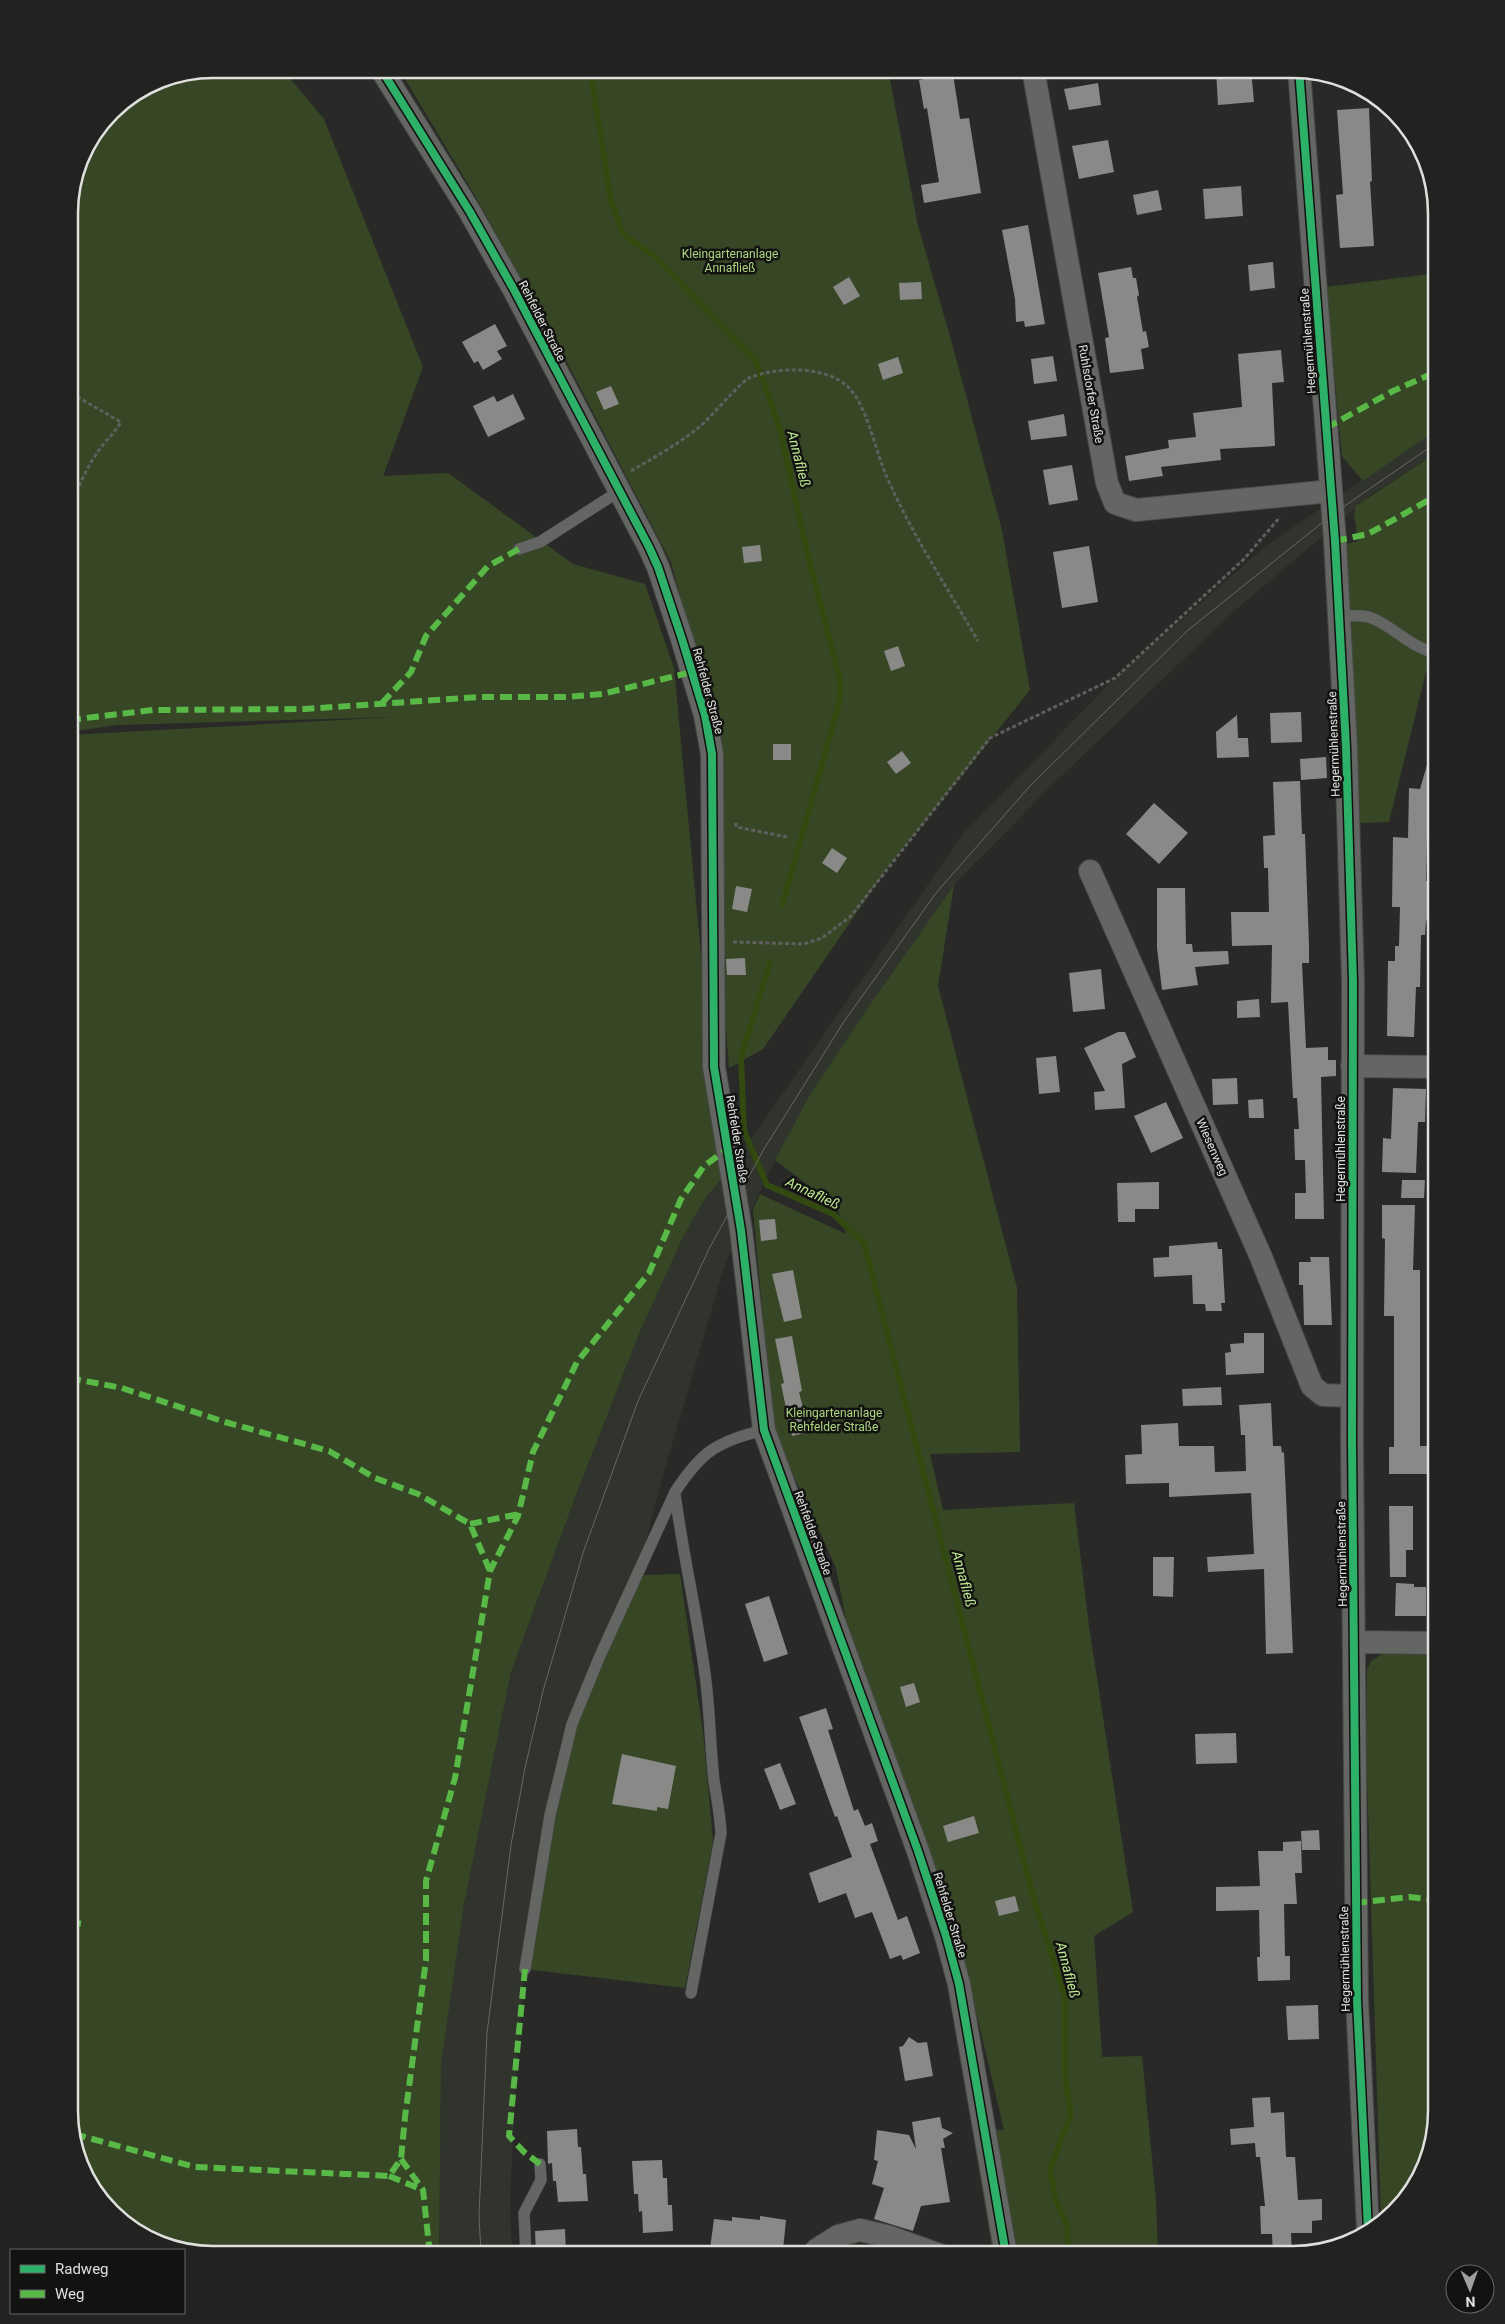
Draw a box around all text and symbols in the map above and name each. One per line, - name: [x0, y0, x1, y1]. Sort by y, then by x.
- park label: Kleingartenanlage Annafließ: [682, 247, 778, 275]
- street label: Rehfelder Straße: [516, 278, 568, 364]
- street label: Hegermühlenstraße: [1297, 288, 1319, 394]
- street label: Ruhlsdorfer Straße: [1075, 344, 1107, 444]
- water label: Annafließ: [784, 428, 814, 489]
- street label: Rehfelder Straße: [690, 646, 726, 736]
- street label: Hegermühlenstraße: [1325, 691, 1343, 797]
- street label: Rehfelder Straße: [723, 1094, 751, 1184]
- street label: Hegermühlenstraße: [1334, 1096, 1348, 1202]
- street label: Wiesenweg: [1193, 1116, 1231, 1178]
- water label: Annafließ: [783, 1173, 842, 1212]
- park label: Kleingartenanlage Rehfelder Straße: [786, 1406, 882, 1434]
- street label: Rehfelder Straße: [791, 1489, 835, 1577]
- street label: Hegermühlenstraße: [1334, 1501, 1350, 1607]
- water label: Annafließ: [949, 1548, 979, 1609]
- street label: Rehfelder Straße: [930, 1871, 970, 1959]
- street label: Hegermühlenstraße: [1337, 1906, 1353, 2012]
- water label: Annafließ: [1053, 1939, 1083, 2000]
- legend: [10, 2249, 185, 2314]
- text: Radweg: [55, 2260, 109, 2278]
- north arrow: [1445, 2264, 1495, 2314]
- text: Weg: [55, 2285, 84, 2303]
- text: N: [1465, 2294, 1476, 2310]

